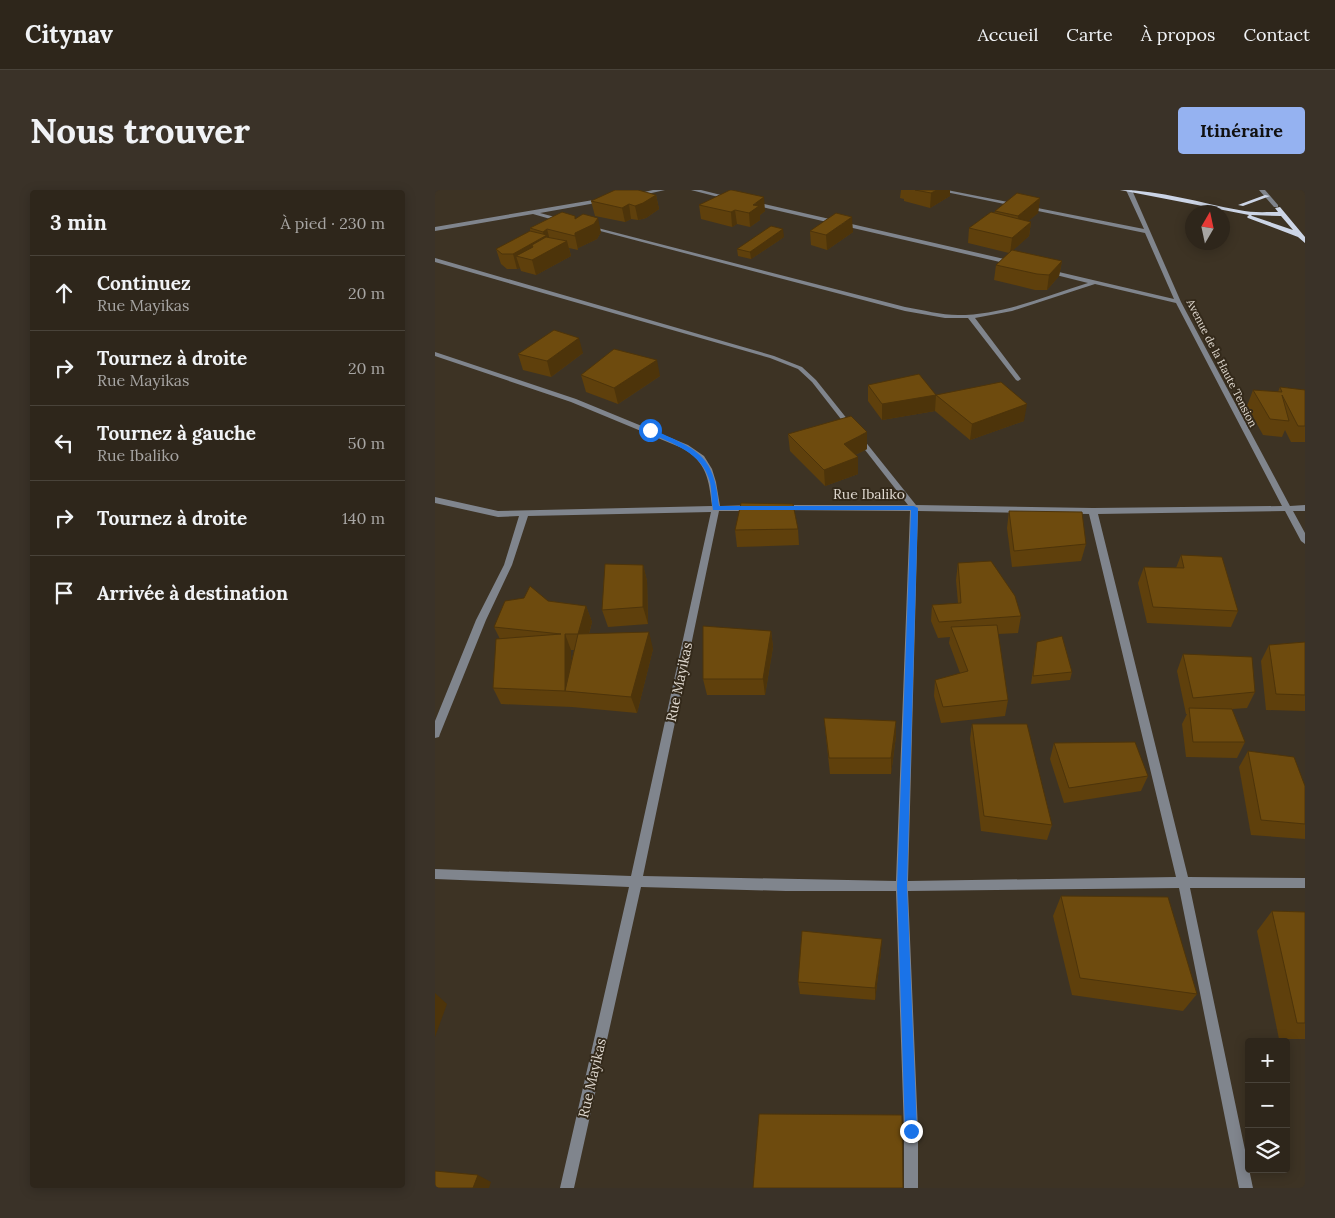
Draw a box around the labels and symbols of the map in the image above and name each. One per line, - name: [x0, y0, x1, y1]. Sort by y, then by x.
- north arrow: [1185, 205, 1230, 250]
- street label: Avenue de la Haute Tension: [1183, 296, 1260, 429]
- route start: [639, 419, 662, 442]
- street label: Rue Ibaliko: [833, 485, 905, 503]
- street label: Rue Mayikas: [662, 641, 696, 723]
- street label: Rue Mayikas: [574, 1037, 610, 1119]
- route end: [900, 1120, 923, 1143]

